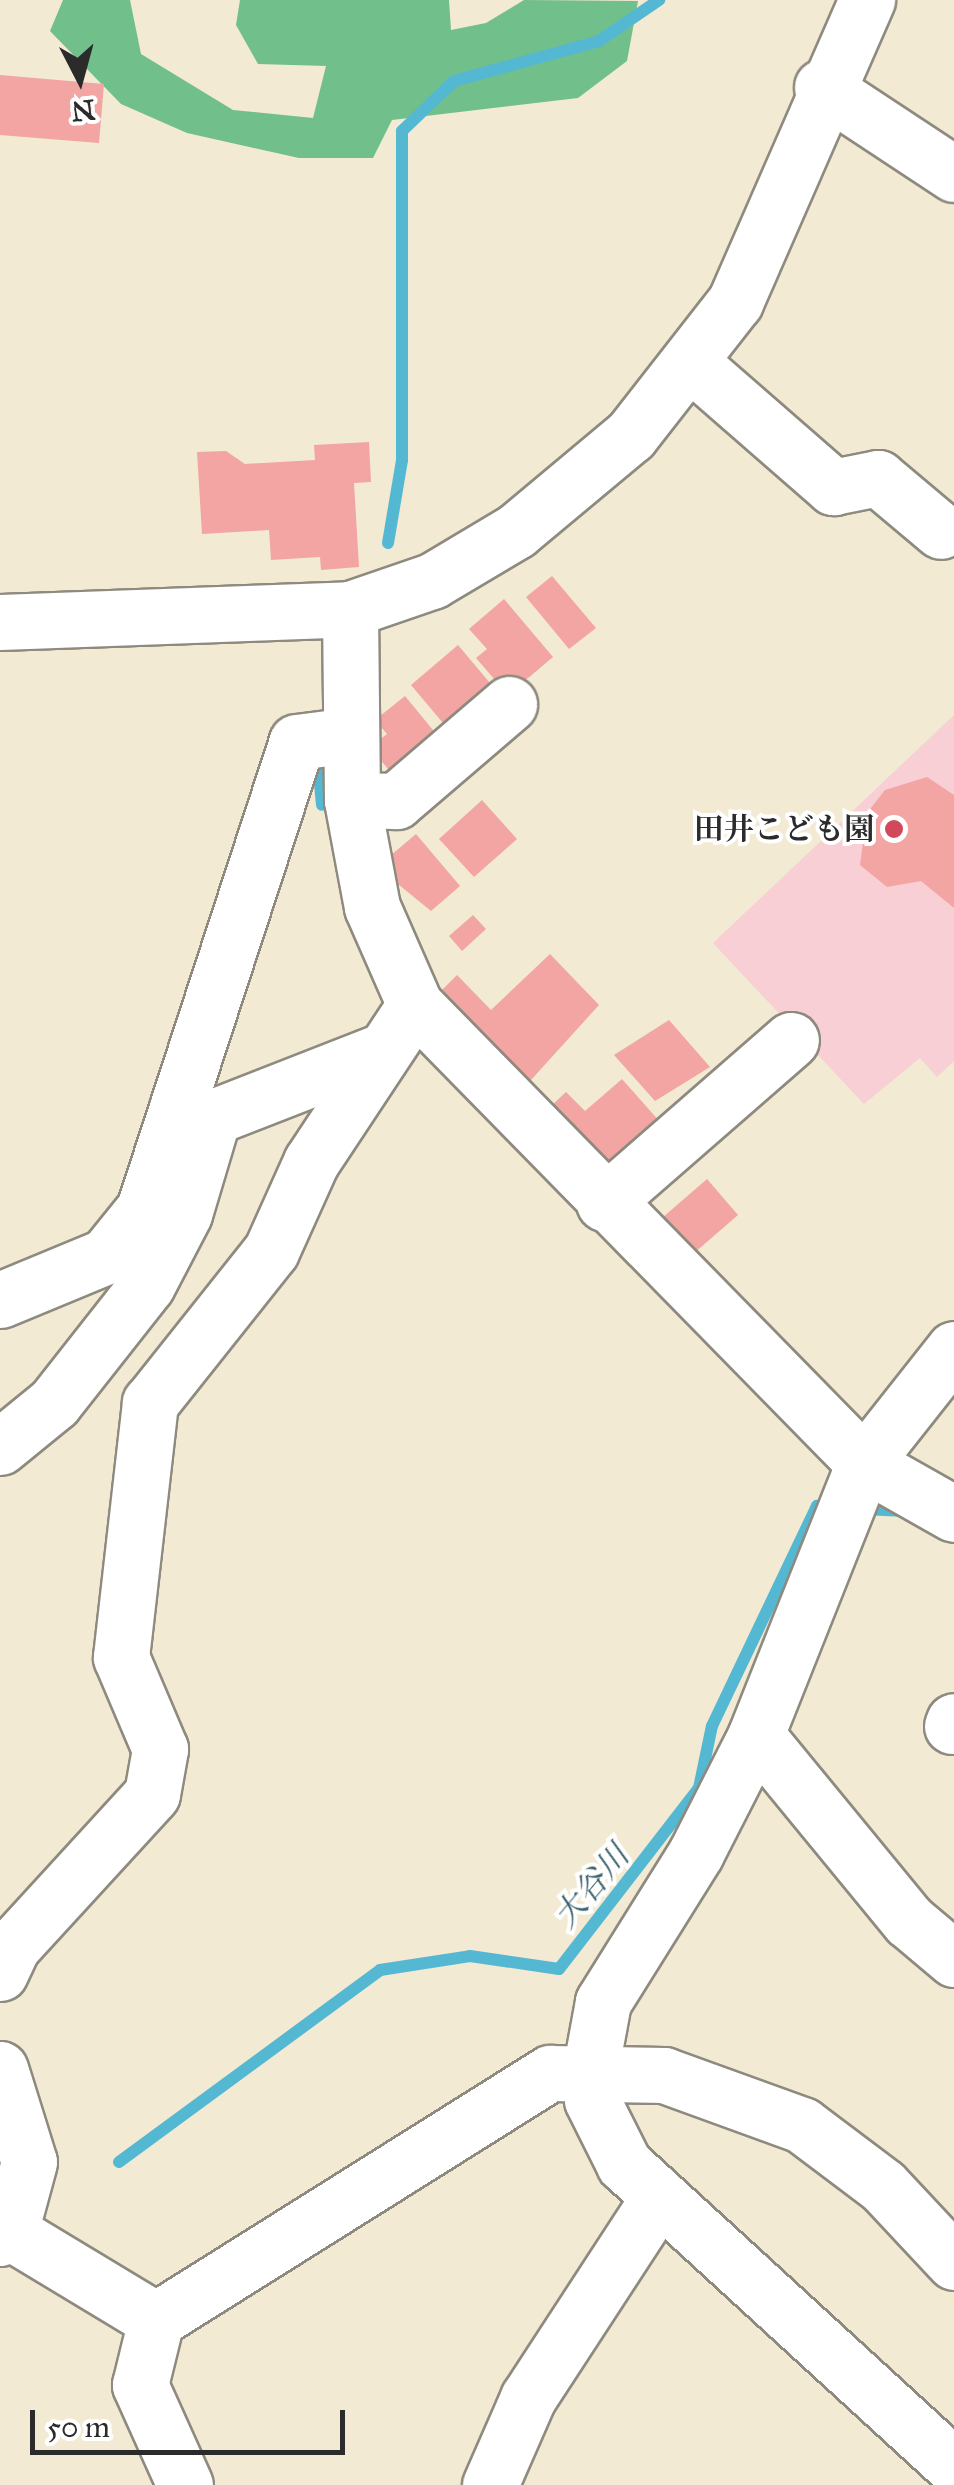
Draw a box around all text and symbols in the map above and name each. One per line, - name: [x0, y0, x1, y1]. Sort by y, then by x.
- north arrow: [30, 30, 130, 130]
- text: N: [70, 92, 97, 129]
- place label: 田井こども園: [694, 811, 874, 847]
- marker: 田井こども園: [883, 818, 905, 840]
- water label: 大谷川: [546, 1838, 638, 1936]
- scale bar: [35, 2390, 350, 2452]
- text: 50 m: [47, 2409, 110, 2445]

